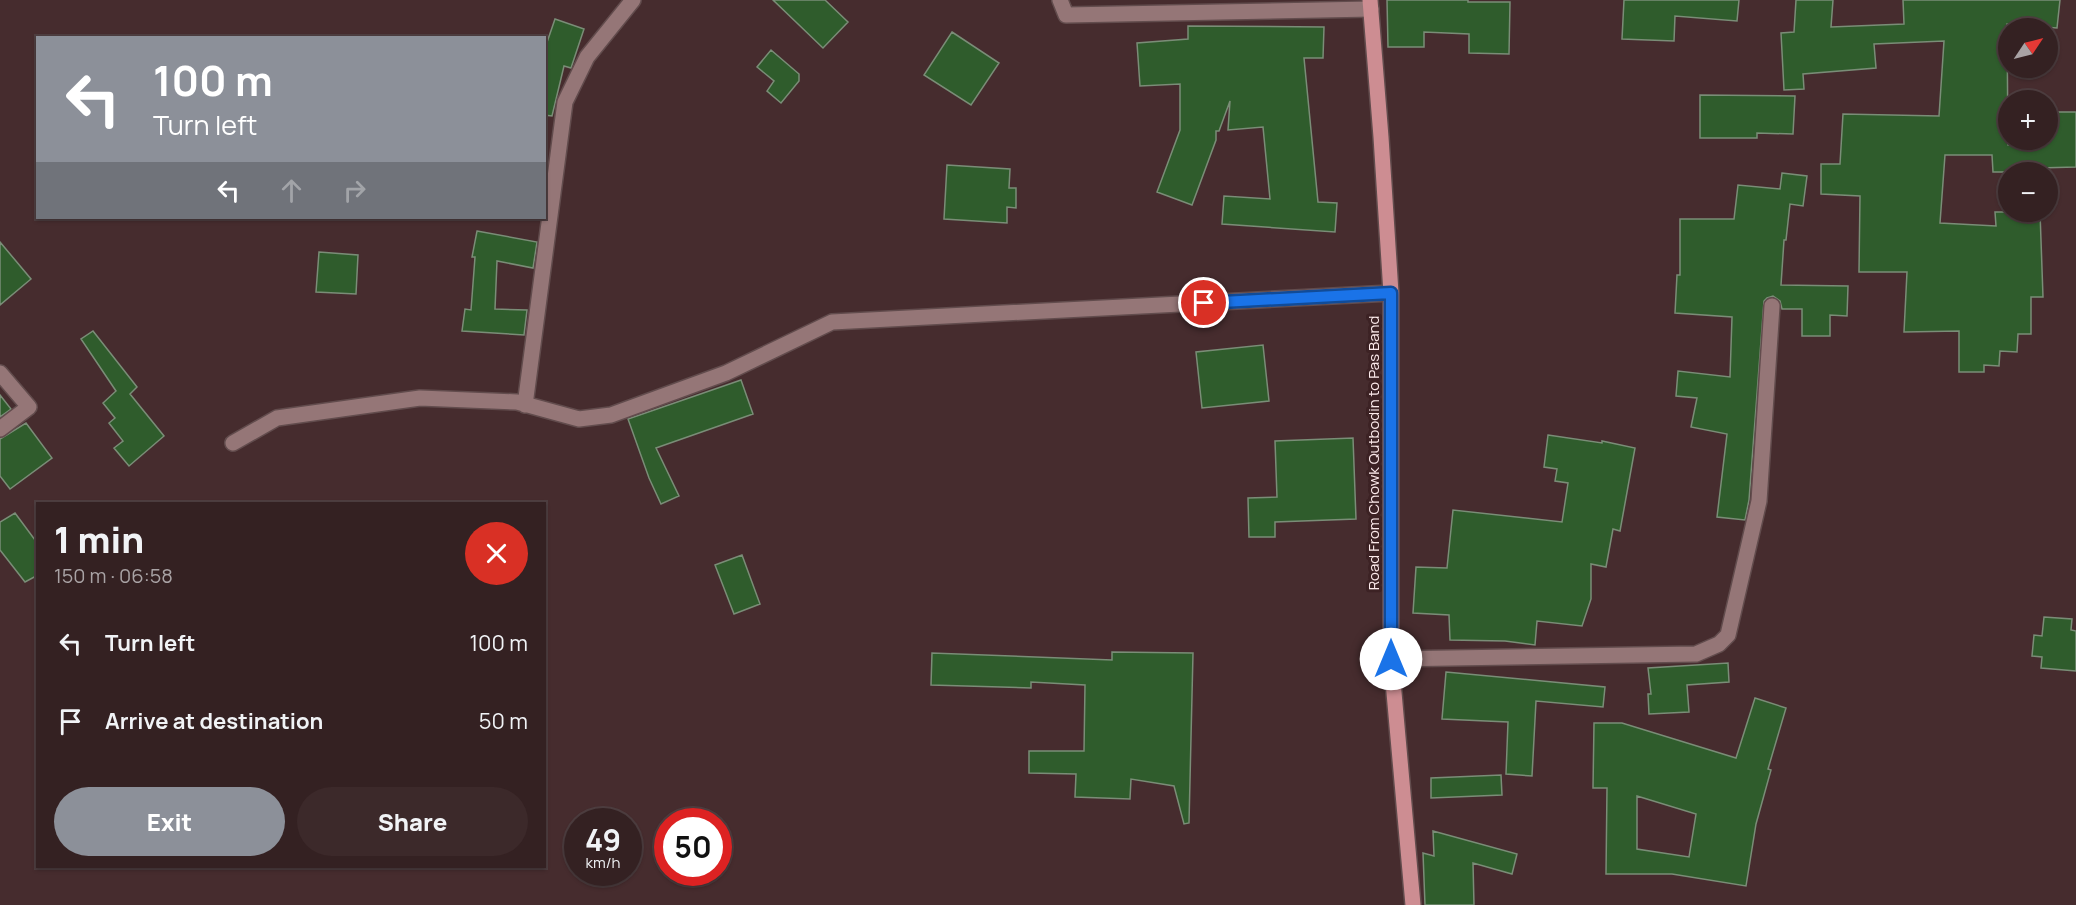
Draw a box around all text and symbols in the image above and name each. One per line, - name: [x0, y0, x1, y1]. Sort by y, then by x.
- north arrow: [1998, 18, 2058, 78]
- map controls: [1998, 18, 2058, 222]
- text: 100 m: [153, 51, 273, 109]
- icon: left: [54, 60, 132, 138]
- button: +: [1998, 90, 2058, 150]
- text: Turn left: [153, 106, 257, 143]
- button: −: [1998, 162, 2058, 222]
- icon: left: [212, 174, 245, 207]
- icon: ahead: [275, 174, 308, 207]
- icon: right: [338, 174, 371, 207]
- pin: [1178, 277, 1229, 328]
- icon: arrive: [1187, 286, 1220, 319]
- street label: Road From Chowk Qutbodin to Pas Band: [1363, 316, 1384, 590]
- text: 1 min: [54, 515, 144, 564]
- button: close: [465, 522, 528, 585]
- text: 150 m · 06:58: [54, 562, 173, 589]
- icon: left: [54, 627, 87, 660]
- position arrow: [1359, 627, 1423, 691]
- text: Turn left: [105, 628, 195, 658]
- text: 100 m: [470, 628, 528, 658]
- icon: arrive: [54, 705, 87, 738]
- text: Arrive at destination: [105, 706, 323, 736]
- text: 50 m: [479, 706, 528, 736]
- button: Exit: [54, 787, 285, 856]
- button: Share: [297, 787, 528, 856]
- speed limit sign: 50: [654, 808, 732, 886]
- text: 49: [585, 819, 621, 860]
- text: km/h: [586, 852, 620, 873]

